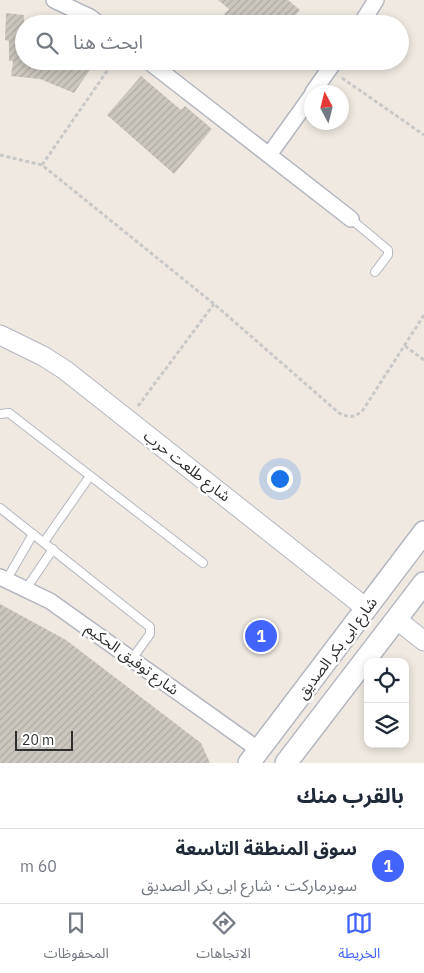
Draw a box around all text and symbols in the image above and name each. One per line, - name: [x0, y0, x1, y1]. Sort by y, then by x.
- search box: [15, 15, 409, 70]
- icon: search: [33, 29, 61, 57]
- text: ابحث هنا: [73, 30, 143, 54]
- north arrow: [304, 85, 349, 130]
- street label: شارع طلعت حرب: [138, 426, 235, 508]
- your location: [267, 466, 293, 492]
- street label: شارع ابى بكر الصديق: [292, 593, 384, 704]
- pin: 1: [245, 617, 277, 655]
- street label: شارع توفيق الحكيم: [80, 618, 183, 701]
- map controls: [364, 658, 409, 748]
- button: locate: [364, 658, 409, 703]
- button: layers: [364, 703, 409, 748]
- scale bar: [15, 728, 72, 751]
- text: 20 m: [22, 731, 54, 749]
- text: بالقرب منك: [297, 781, 404, 809]
- text: سوق المنطقة التاسعة: [175, 836, 357, 860]
- text: 60 m: [20, 856, 57, 876]
- text: 1: [383, 856, 393, 876]
- text: سوبرماركت · شارع ابى بكر الصديق: [141, 875, 357, 895]
- tab: المحفوظات: [44, 909, 109, 968]
- tab: الاتجاهات: [196, 909, 251, 968]
- tab: الخريطة: [338, 909, 380, 968]

